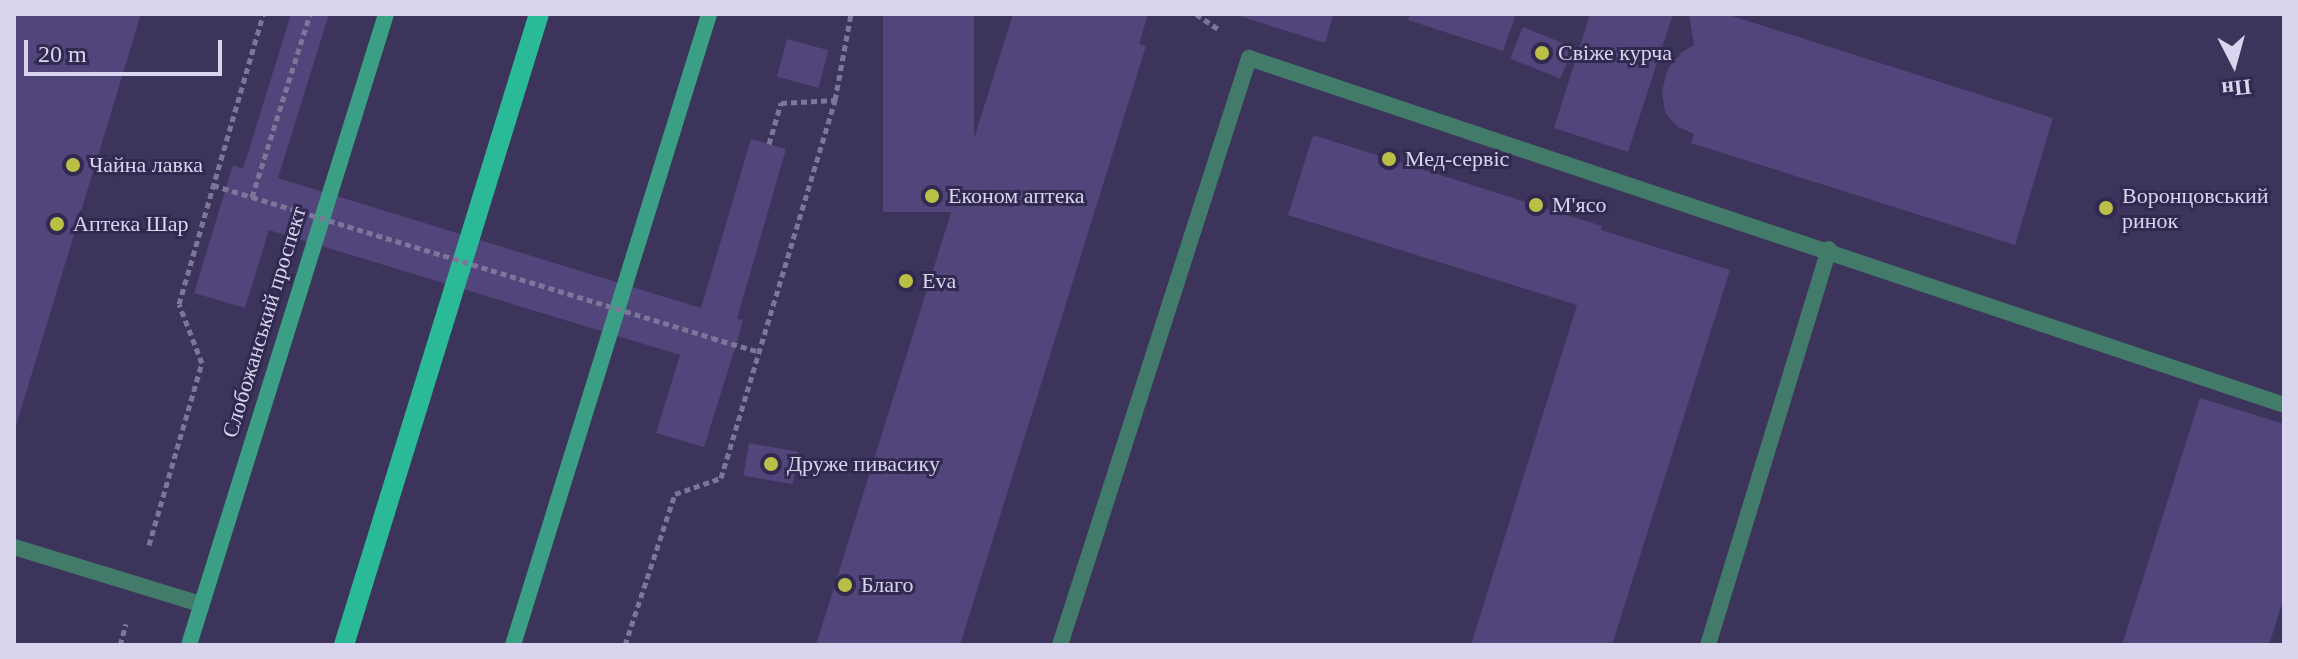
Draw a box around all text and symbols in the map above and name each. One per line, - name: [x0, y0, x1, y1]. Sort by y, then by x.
- scale bar: [28, 24, 226, 74]
- north arrow: [2194, 24, 2274, 104]
- place label: Свіже курча: [1558, 40, 1672, 66]
- text: 20 m: [38, 41, 87, 67]
- marker: Свіже курча: [1533, 44, 1551, 62]
- text: Пн: [2220, 74, 2253, 102]
- place label: Мед-сервіс: [1405, 146, 1509, 172]
- marker: Мед-сервіс: [1380, 150, 1398, 168]
- place label: Чайна лавка: [89, 152, 203, 178]
- marker: Чайна лавка: [64, 156, 82, 174]
- place label: Воронцовський ринок: [2122, 182, 2269, 234]
- place label: Економ аптека: [948, 183, 1085, 209]
- marker: Економ аптека: [923, 187, 941, 205]
- place label: М'ясо: [1552, 192, 1606, 218]
- marker: М'ясо: [1527, 196, 1545, 214]
- marker: Воронцовський ринок: [2097, 199, 2115, 217]
- street label: Слобожанський проспект: [216, 203, 312, 441]
- place label: Аптека Шар: [73, 211, 189, 237]
- marker: Аптека Шар: [48, 215, 66, 233]
- place label: Eva: [922, 268, 956, 294]
- marker: Eva: [897, 272, 915, 290]
- place label: Друже пивасику: [787, 451, 940, 477]
- marker: Друже пивасику: [762, 455, 780, 473]
- place label: Благо: [861, 572, 914, 598]
- marker: Благо: [836, 576, 854, 594]

